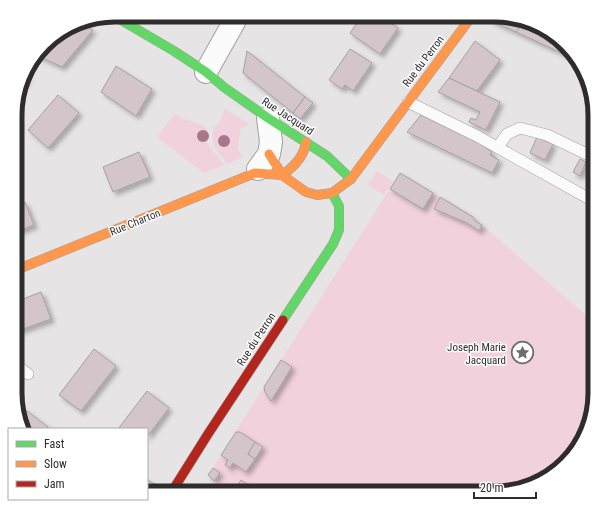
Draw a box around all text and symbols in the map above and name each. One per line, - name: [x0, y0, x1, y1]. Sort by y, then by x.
- street label: Rue du Perron: [400, 33, 447, 89]
- street label: Rue Jacquard: [259, 95, 316, 138]
- street label: Rue Charton: [108, 206, 162, 238]
- street label: Rue du Perron: [234, 310, 278, 368]
- place icon: Joseph Marie Jacquard: [509, 340, 535, 366]
- place label: Joseph Marie Jacquard: [447, 341, 506, 367]
- legend: [8, 428, 148, 500]
- text: Fast: [44, 437, 65, 451]
- text: Slow: [44, 457, 67, 471]
- scale bar: [474, 474, 536, 500]
- text: Jam: [44, 477, 65, 491]
- text: 20 m: [480, 481, 504, 495]

